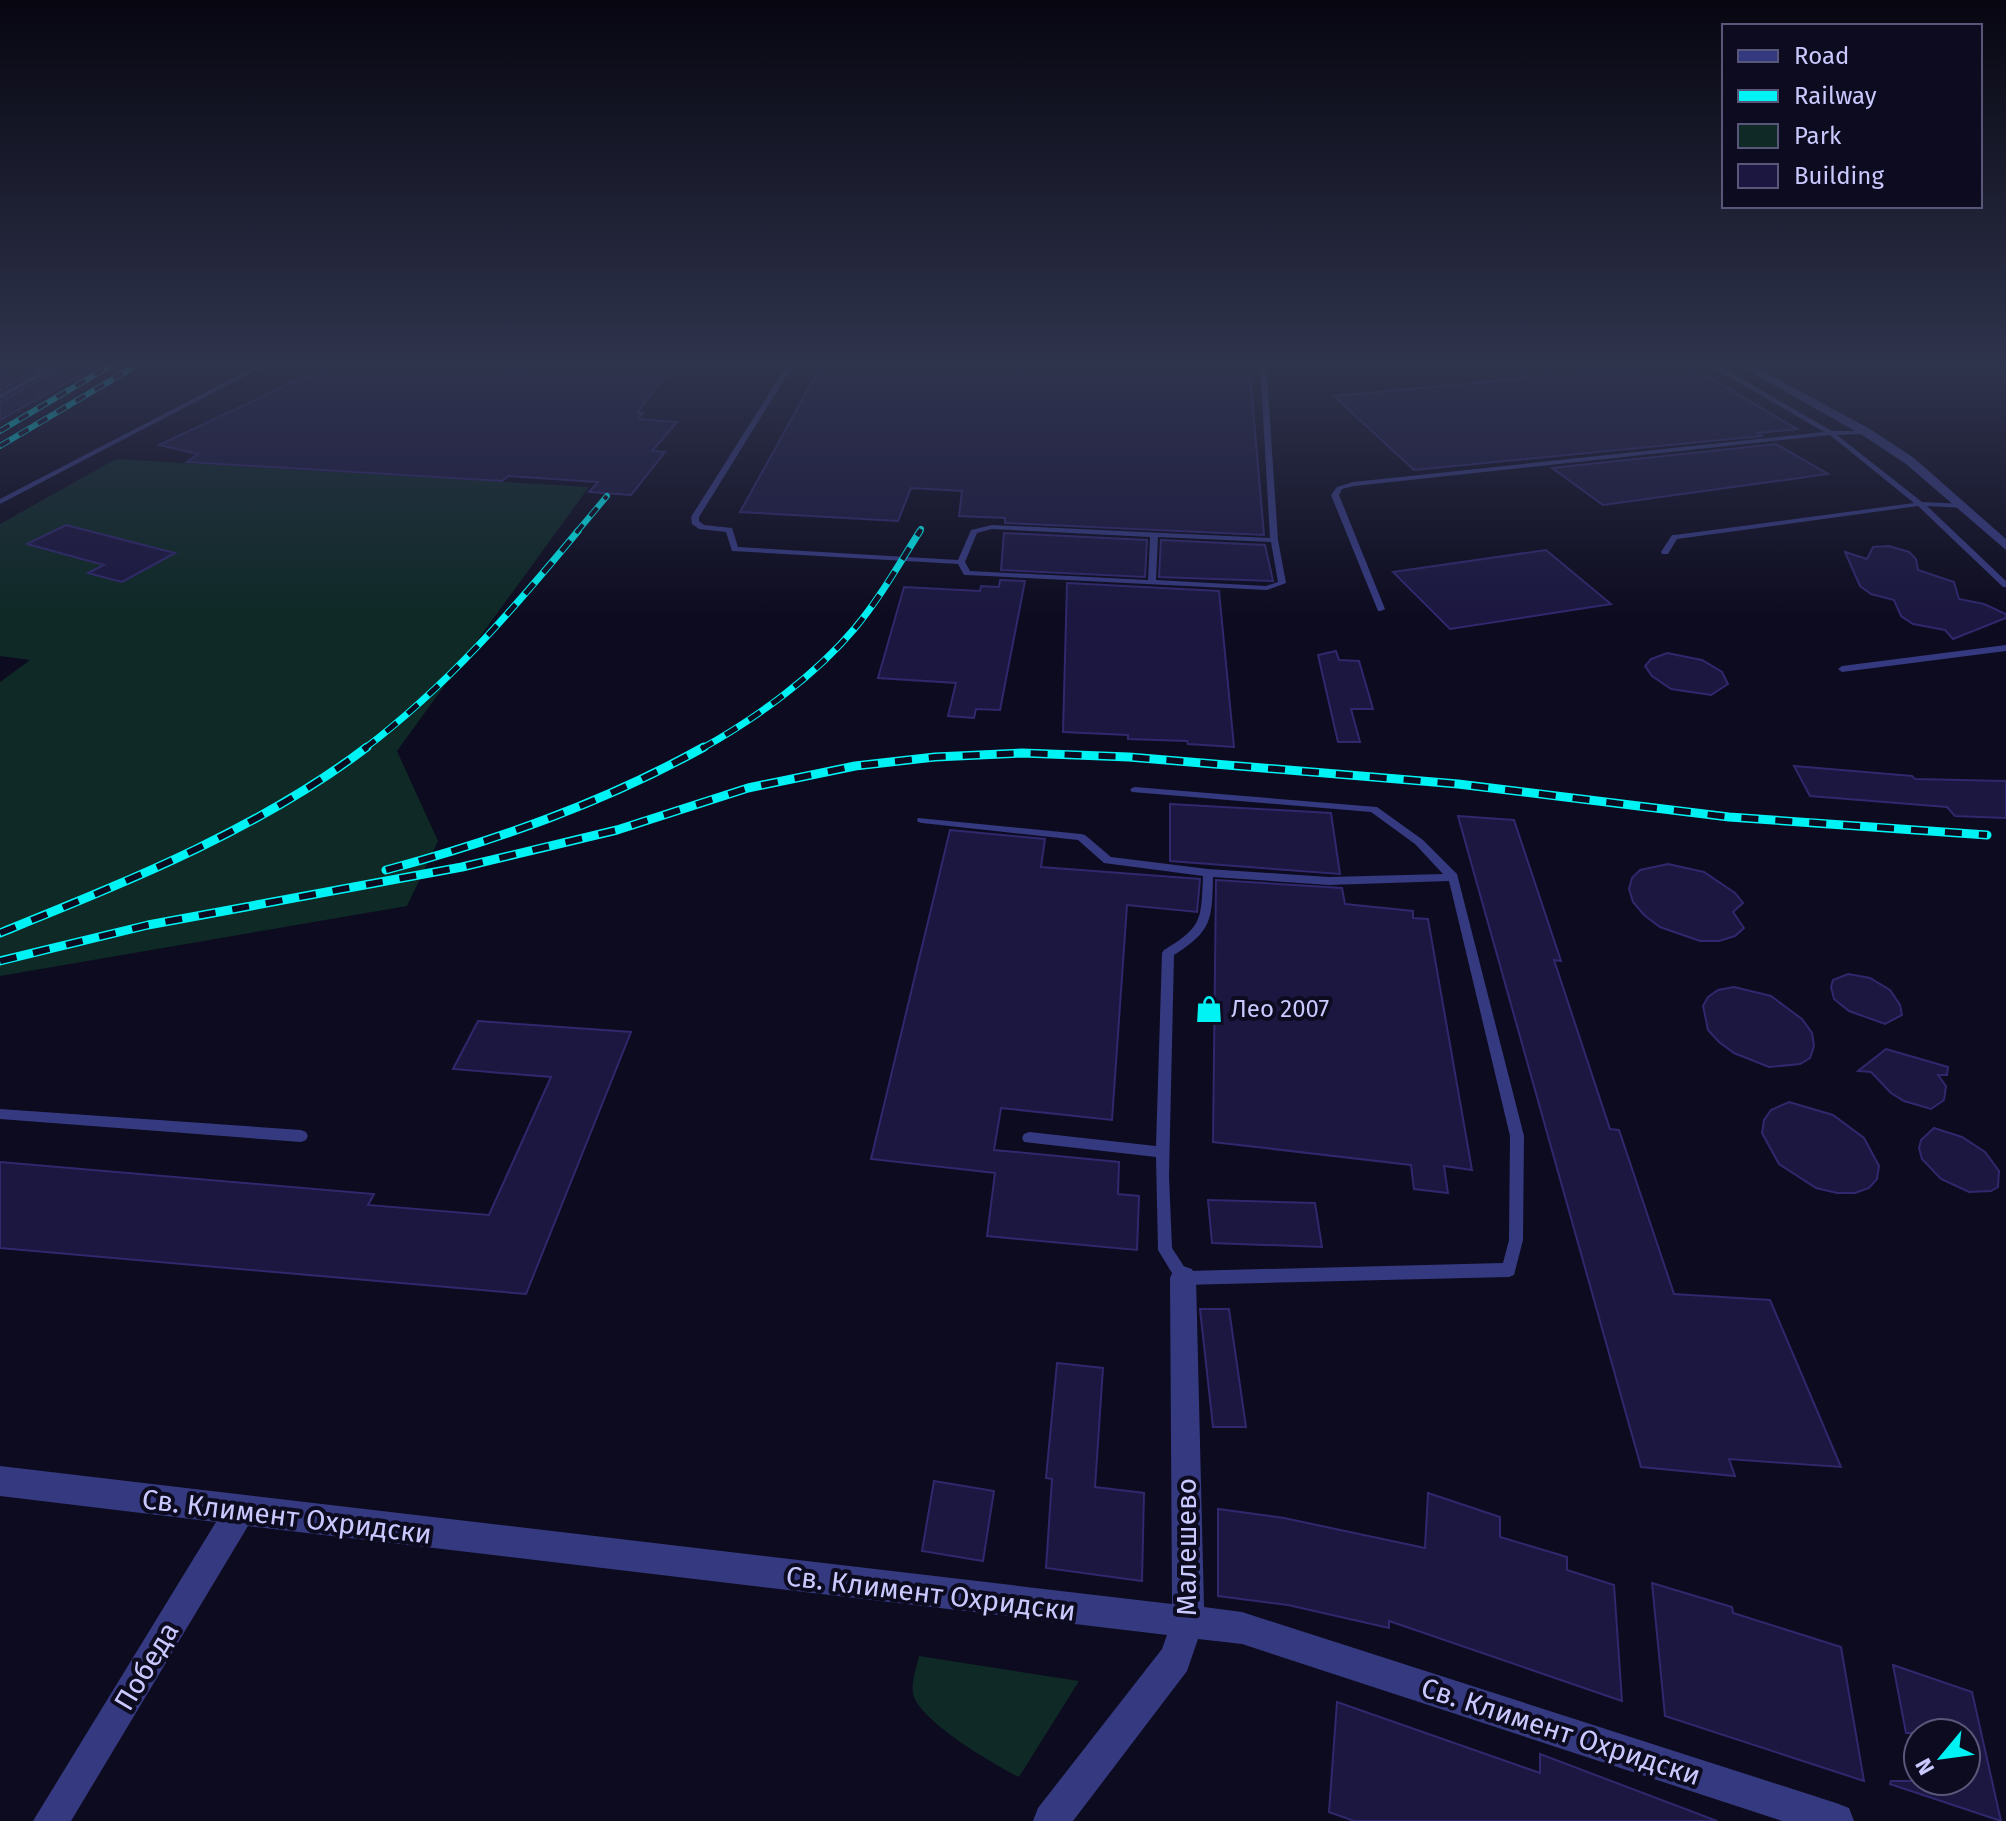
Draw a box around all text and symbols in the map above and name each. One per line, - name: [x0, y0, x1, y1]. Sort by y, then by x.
- legend: [1722, 24, 1982, 208]
- text: Road: [1794, 42, 1849, 70]
- text: Railway: [1794, 82, 1877, 110]
- text: Park: [1794, 122, 1842, 150]
- text: Building: [1794, 162, 1884, 190]
- shop icon: Лео 2007: [1194, 994, 1224, 1024]
- place label: Лео 2007: [1231, 995, 1329, 1023]
- street label: Малешево: [1170, 1478, 1203, 1616]
- street label: Св. Климент Охридски: [140, 1482, 434, 1551]
- street label: Св. Климент Охридски: [784, 1559, 1078, 1628]
- street label: Победа: [107, 1616, 186, 1716]
- street label: Св. Климент Охридски: [1417, 1671, 1705, 1792]
- north arrow: [1902, 1717, 1982, 1797]
- text: N: [1910, 1754, 1940, 1779]

